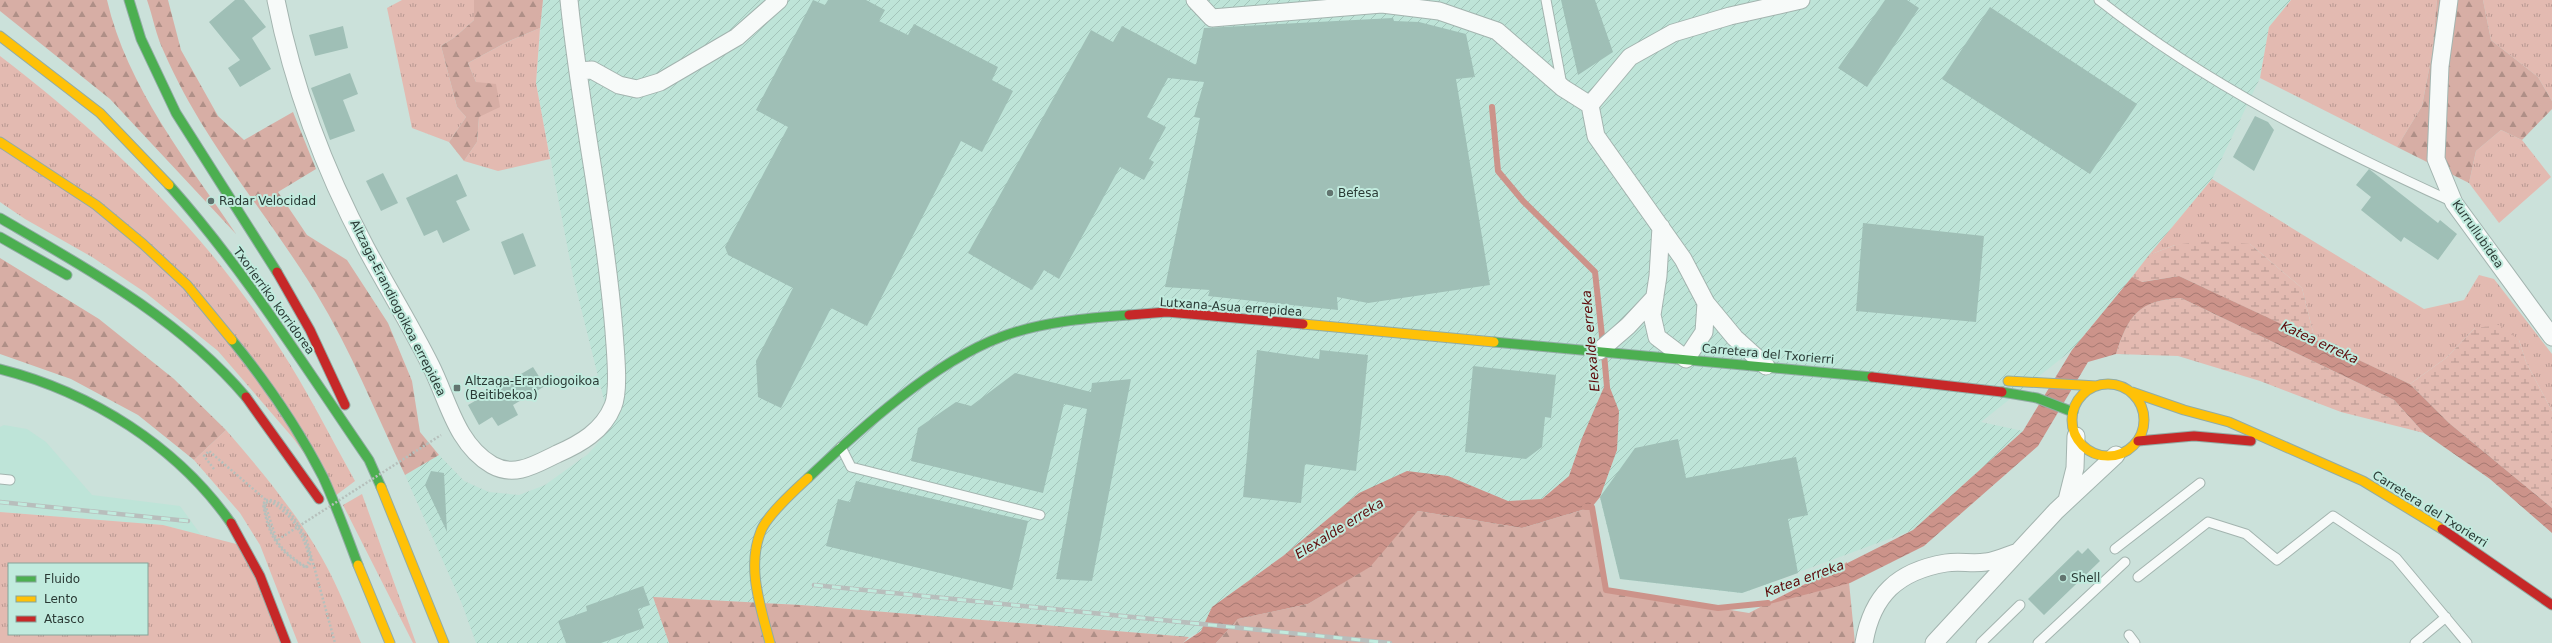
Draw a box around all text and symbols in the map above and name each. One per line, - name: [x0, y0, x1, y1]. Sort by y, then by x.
- place label: Befesa: [1338, 186, 1379, 200]
- marker: Befesa: [1325, 188, 1335, 198]
- place label: Radar Velocidad: [219, 194, 316, 208]
- marker: Radar Velocidad: [206, 196, 216, 206]
- street label: Kurrullubidea: [2449, 197, 2507, 271]
- street label: Altzaga-Erandiogoikoa errepidea: [347, 218, 449, 398]
- street label: Txorierriko korridorea: [230, 244, 318, 357]
- water label: Elexalde erreka: [1579, 290, 1602, 392]
- street label: Lutxana-Asua errepidea: [1159, 295, 1303, 319]
- water label: Katea erreka: [2279, 318, 2361, 367]
- street label: Carretera del Txorierri: [1701, 341, 1835, 367]
- place label: Altzaga-Erandiogoikoa (Beitibekoa): [465, 374, 599, 402]
- marker: Altzaga-Erandiogoikoa (Beitibekoa): [452, 383, 462, 393]
- street label: Carretera del Txorierri: [2370, 468, 2490, 550]
- water label: Elexalde erreka: [1292, 495, 1386, 562]
- water label: Katea erreka: [1762, 557, 1846, 600]
- legend: [8, 563, 148, 635]
- place label: Shell: [2071, 571, 2100, 585]
- text: Fluido: [44, 572, 80, 586]
- marker: Shell: [2058, 573, 2068, 583]
- text: Lento: [44, 592, 78, 606]
- text: Atasco: [44, 612, 84, 626]

